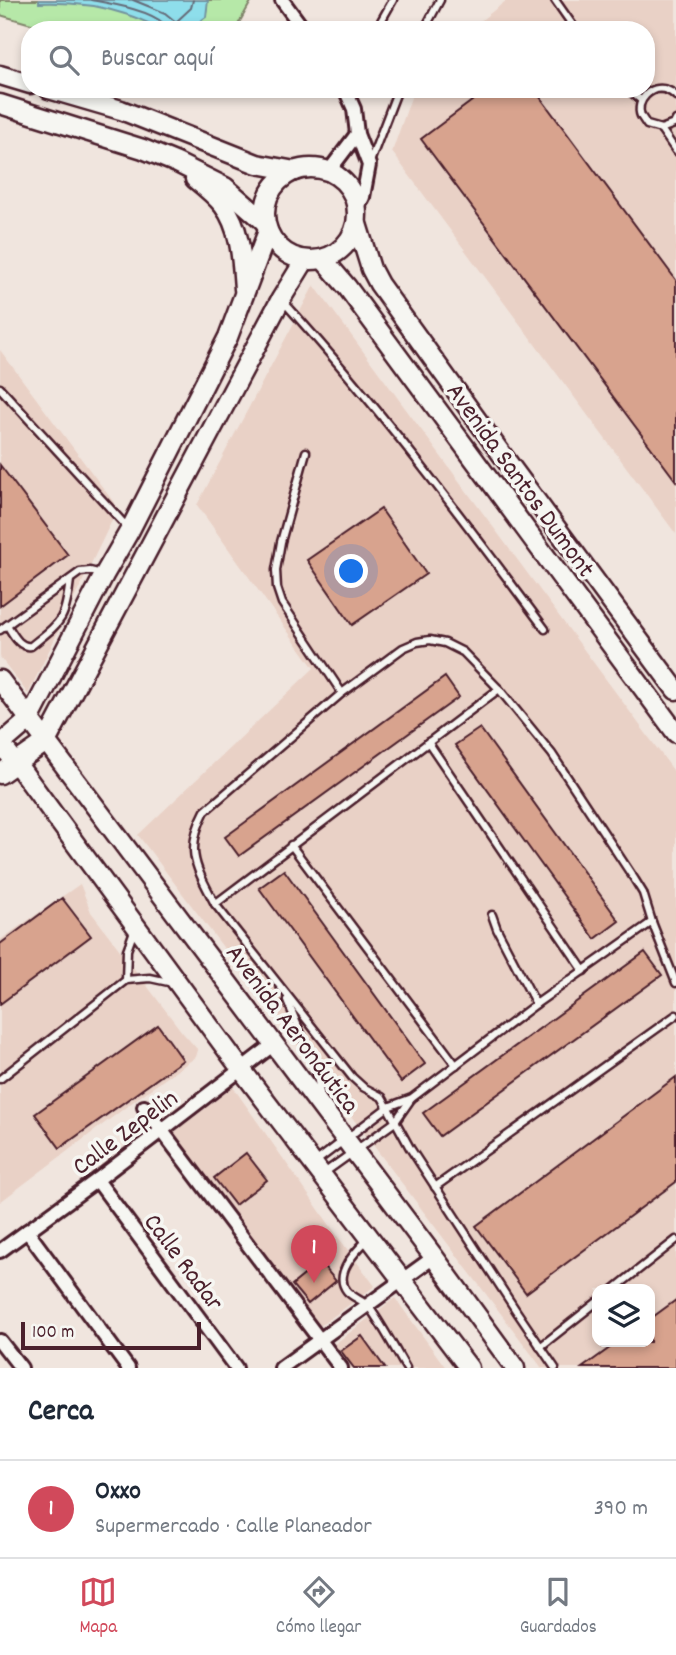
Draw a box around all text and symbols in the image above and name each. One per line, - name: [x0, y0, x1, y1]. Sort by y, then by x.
- search box: [21, 21, 655, 98]
- icon: search: [45, 41, 83, 79]
- text: Buscar aquí: [101, 41, 213, 78]
- street label: Avenida Santos Dumont: [436, 376, 603, 586]
- your location: [334, 554, 368, 588]
- street label: Avenida Aeronáutica: [215, 938, 368, 1123]
- street label: Calle Zepelin: [65, 1082, 187, 1186]
- street label: Calle Radar: [133, 1207, 231, 1320]
- pin: 1: [291, 1225, 337, 1283]
- map controls: [592, 1284, 655, 1347]
- button: layers: [592, 1284, 655, 1347]
- scale bar: [21, 1319, 201, 1351]
- text: 100 m: [32, 1320, 74, 1347]
- text: Cerca: [28, 1392, 93, 1435]
- text: Oxxo: [95, 1474, 141, 1511]
- text: 1: [48, 1493, 54, 1526]
- text: 390 m: [594, 1493, 648, 1526]
- text: Supermercado · Calle Planeador: [95, 1511, 372, 1544]
- tab: Mapa: [79, 1573, 117, 1642]
- tab: Cómo llegar: [276, 1573, 361, 1642]
- tab: Guardados: [520, 1573, 597, 1642]

